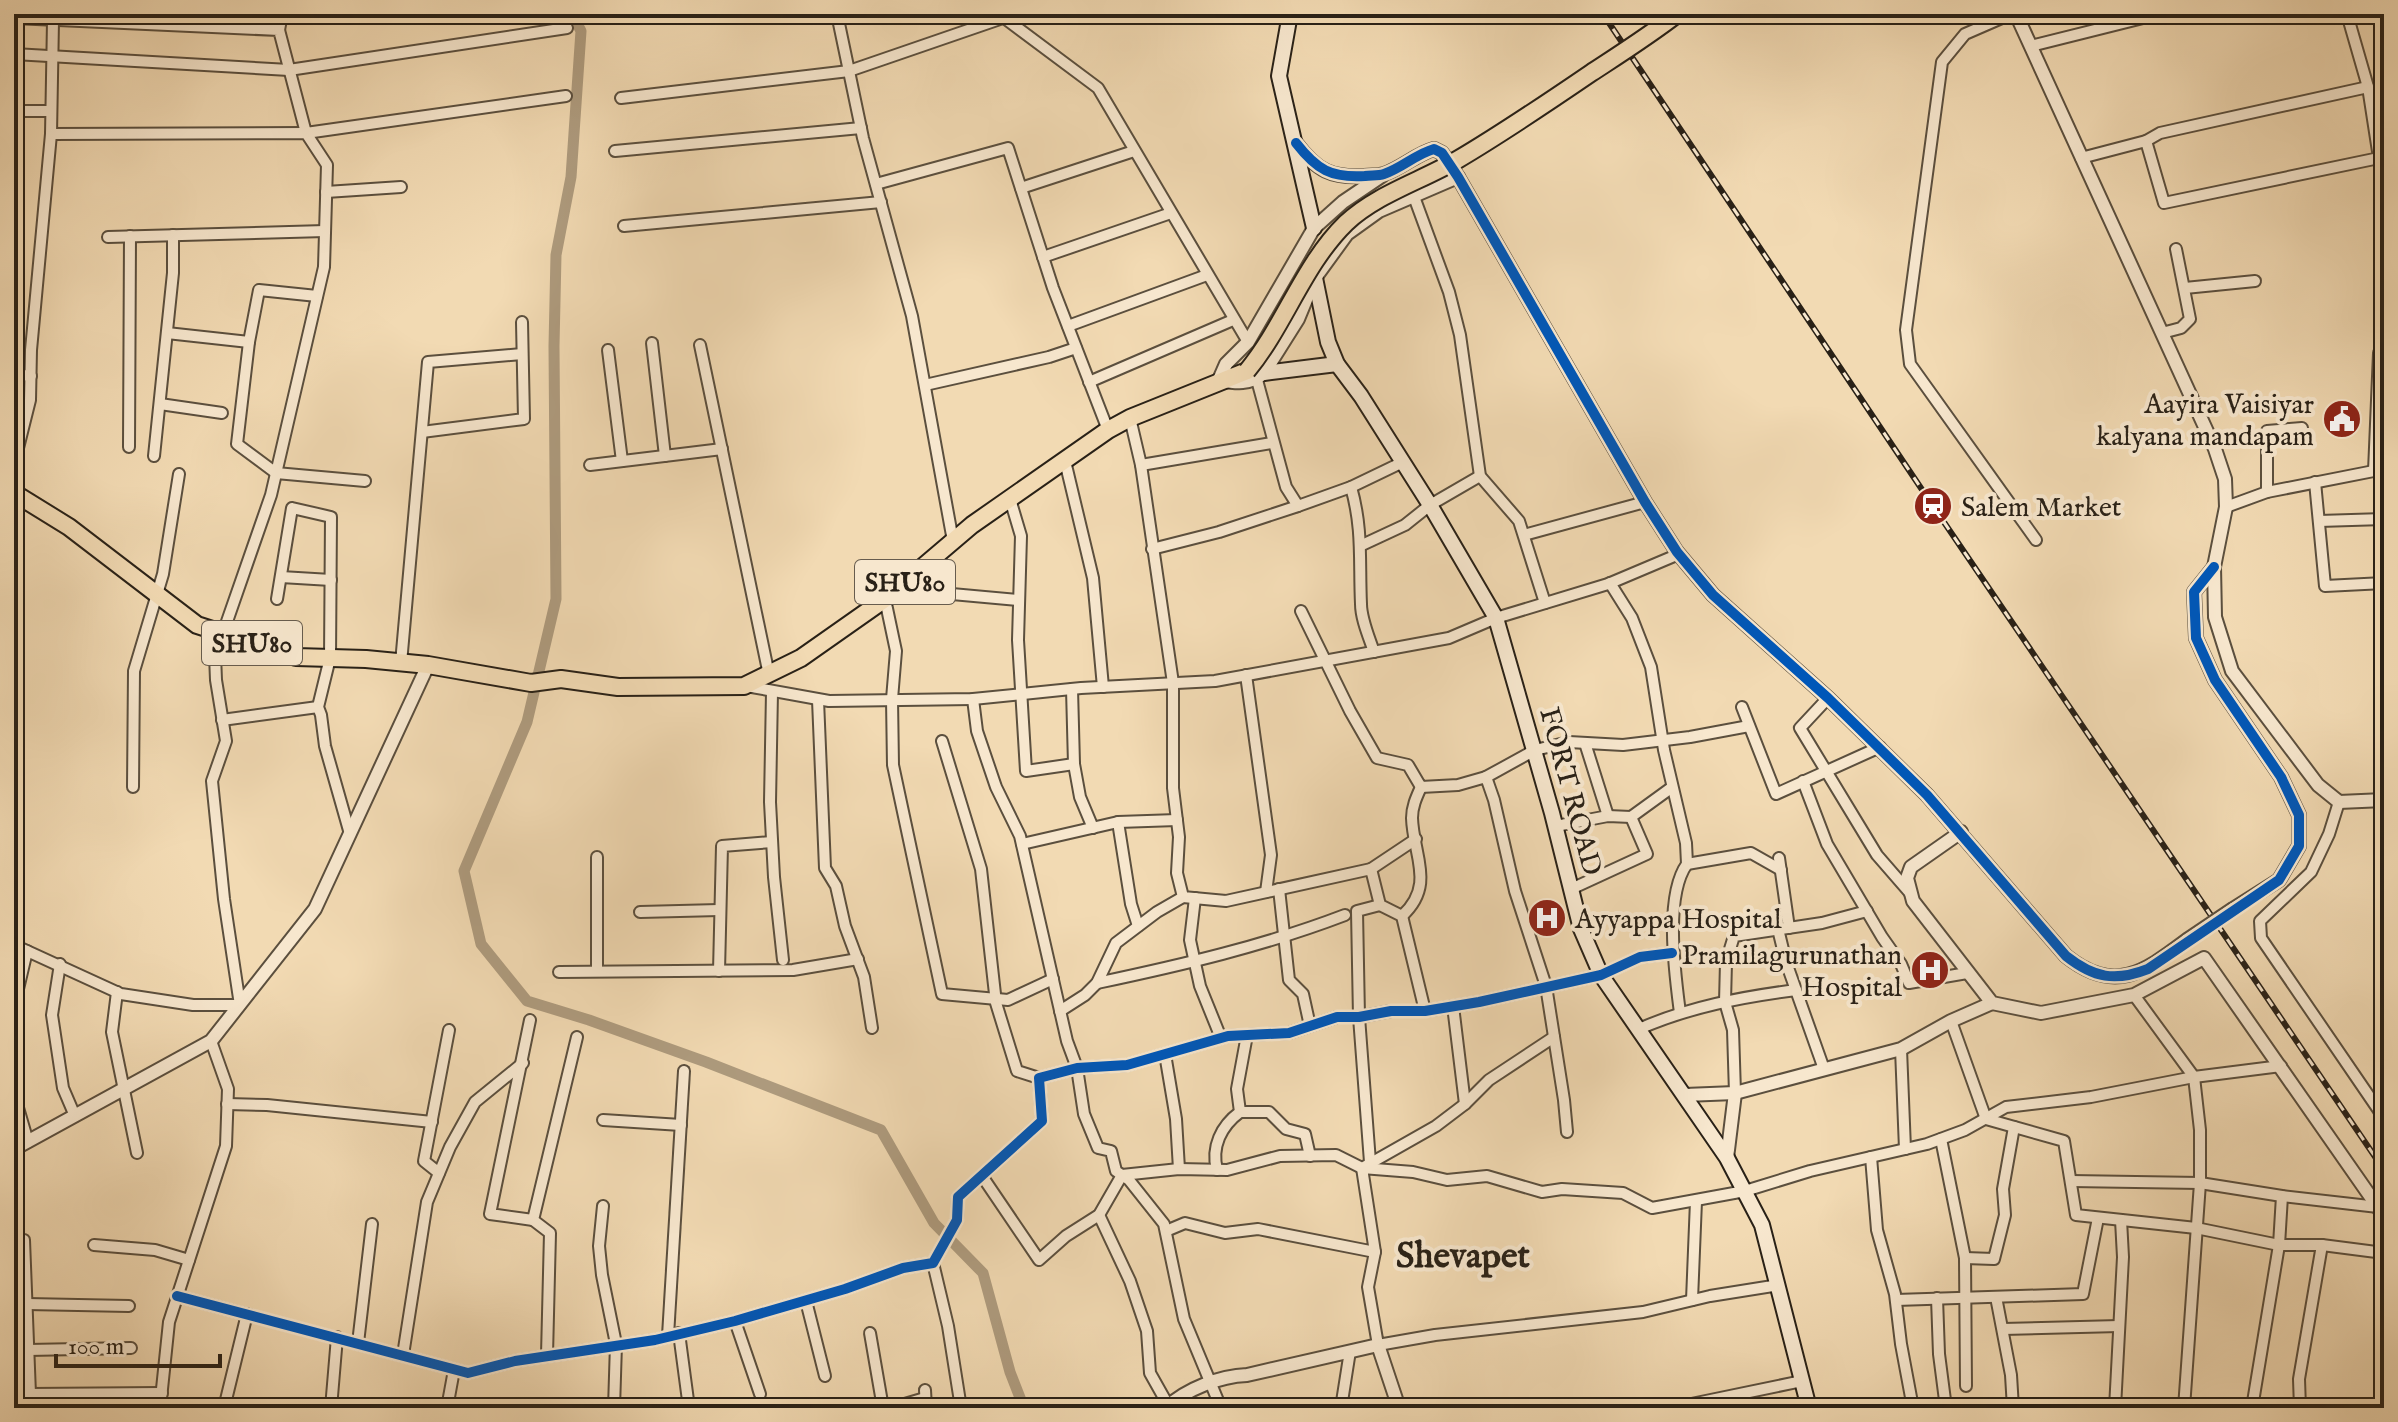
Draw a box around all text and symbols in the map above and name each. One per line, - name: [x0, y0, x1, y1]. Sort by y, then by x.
- place label: Aayira Vaisiyar kalyana mandapam: [2096, 388, 2314, 455]
- public building icon: Aayira Vaisiyar kalyana mandapam: [2321, 398, 2363, 440]
- station icon: Salem Market: [1912, 485, 1954, 527]
- place label: Salem Market: [1961, 491, 2122, 526]
- road number: SHU80: [855, 560, 955, 604]
- road number: SHU80: [202, 621, 302, 665]
- street label: FORT ROAD: [1530, 704, 1609, 880]
- hospital icon: Ayyappa Hospital: [1526, 897, 1568, 939]
- place label: Ayyappa Hospital: [1574, 903, 1782, 938]
- place label: Pramilagurunathan Hospital: [1681, 939, 1902, 1006]
- hospital icon: Pramilagurunathan Hospital: [1909, 949, 1951, 991]
- district label: Shevapet: [1396, 1234, 1531, 1280]
- scale bar: [56, 1318, 220, 1368]
- text: 100 m: [68, 1332, 124, 1363]

